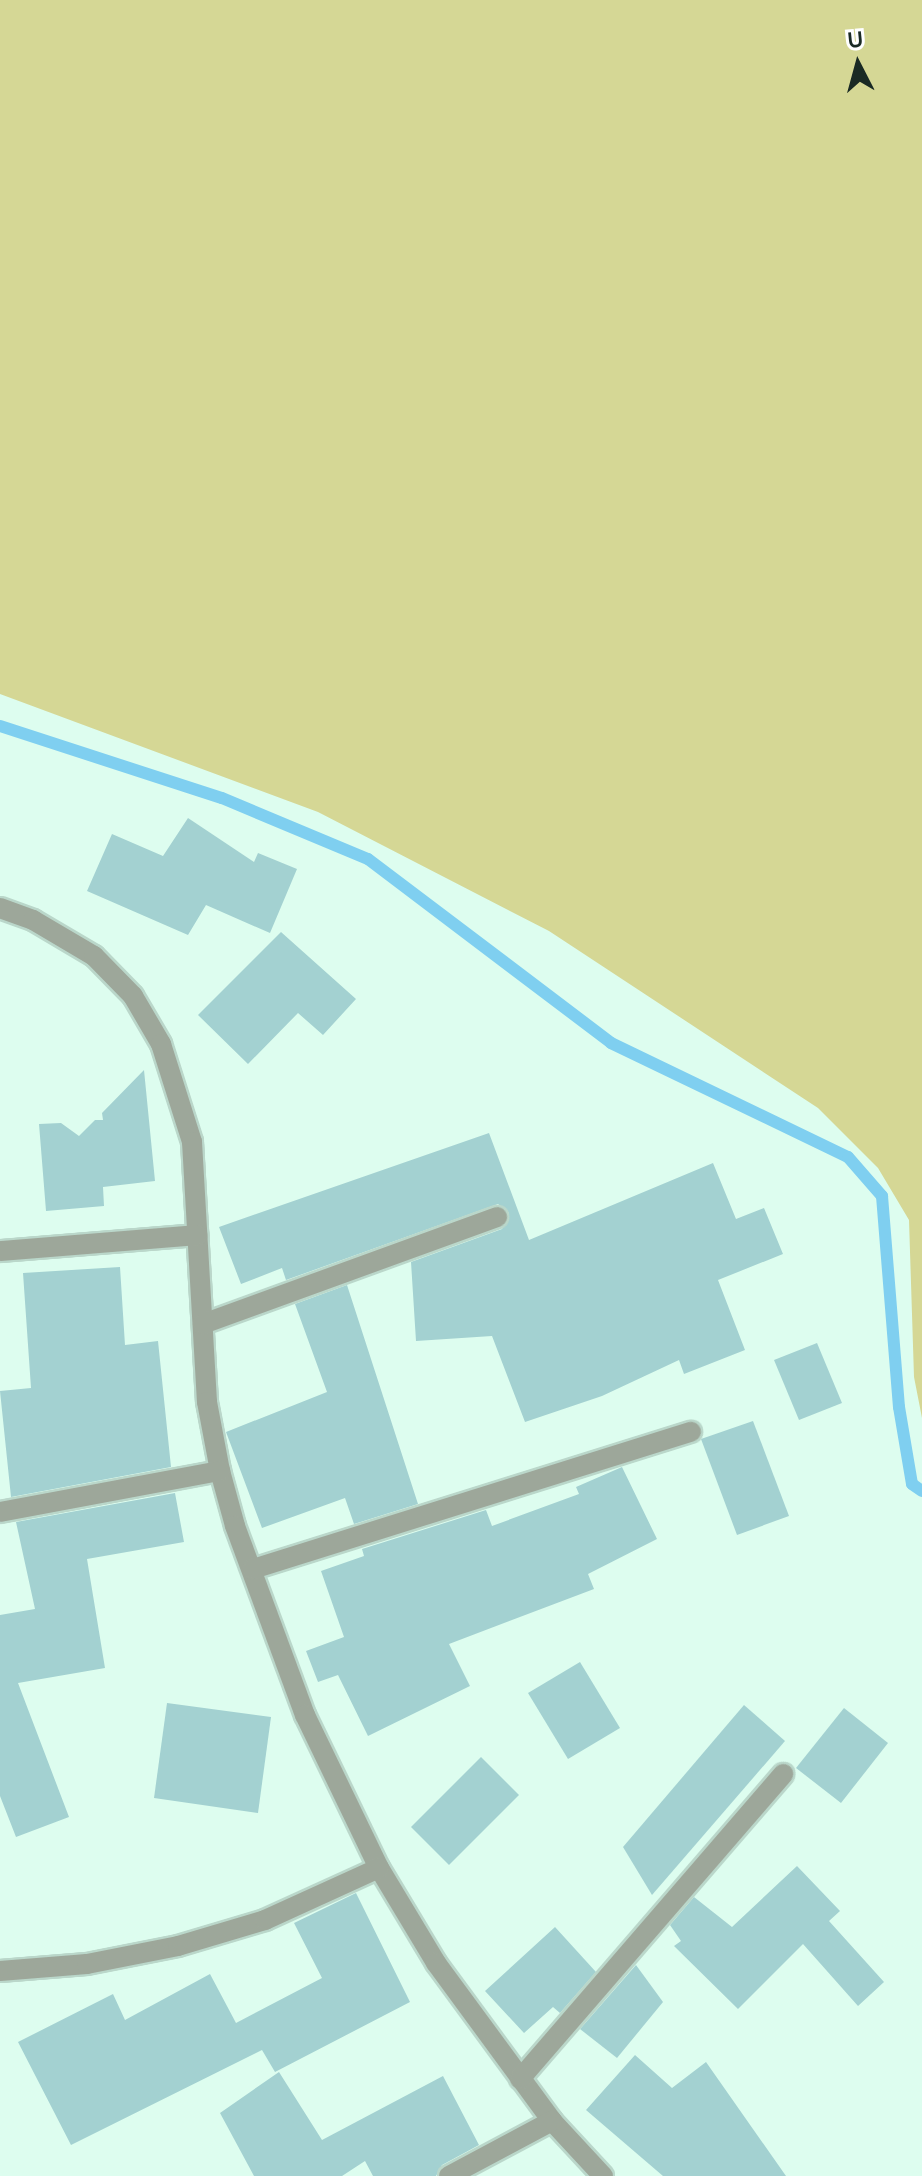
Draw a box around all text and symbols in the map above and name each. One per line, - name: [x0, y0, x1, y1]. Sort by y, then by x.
- north arrow: [818, 24, 898, 104]
- text: U: [846, 25, 865, 54]

